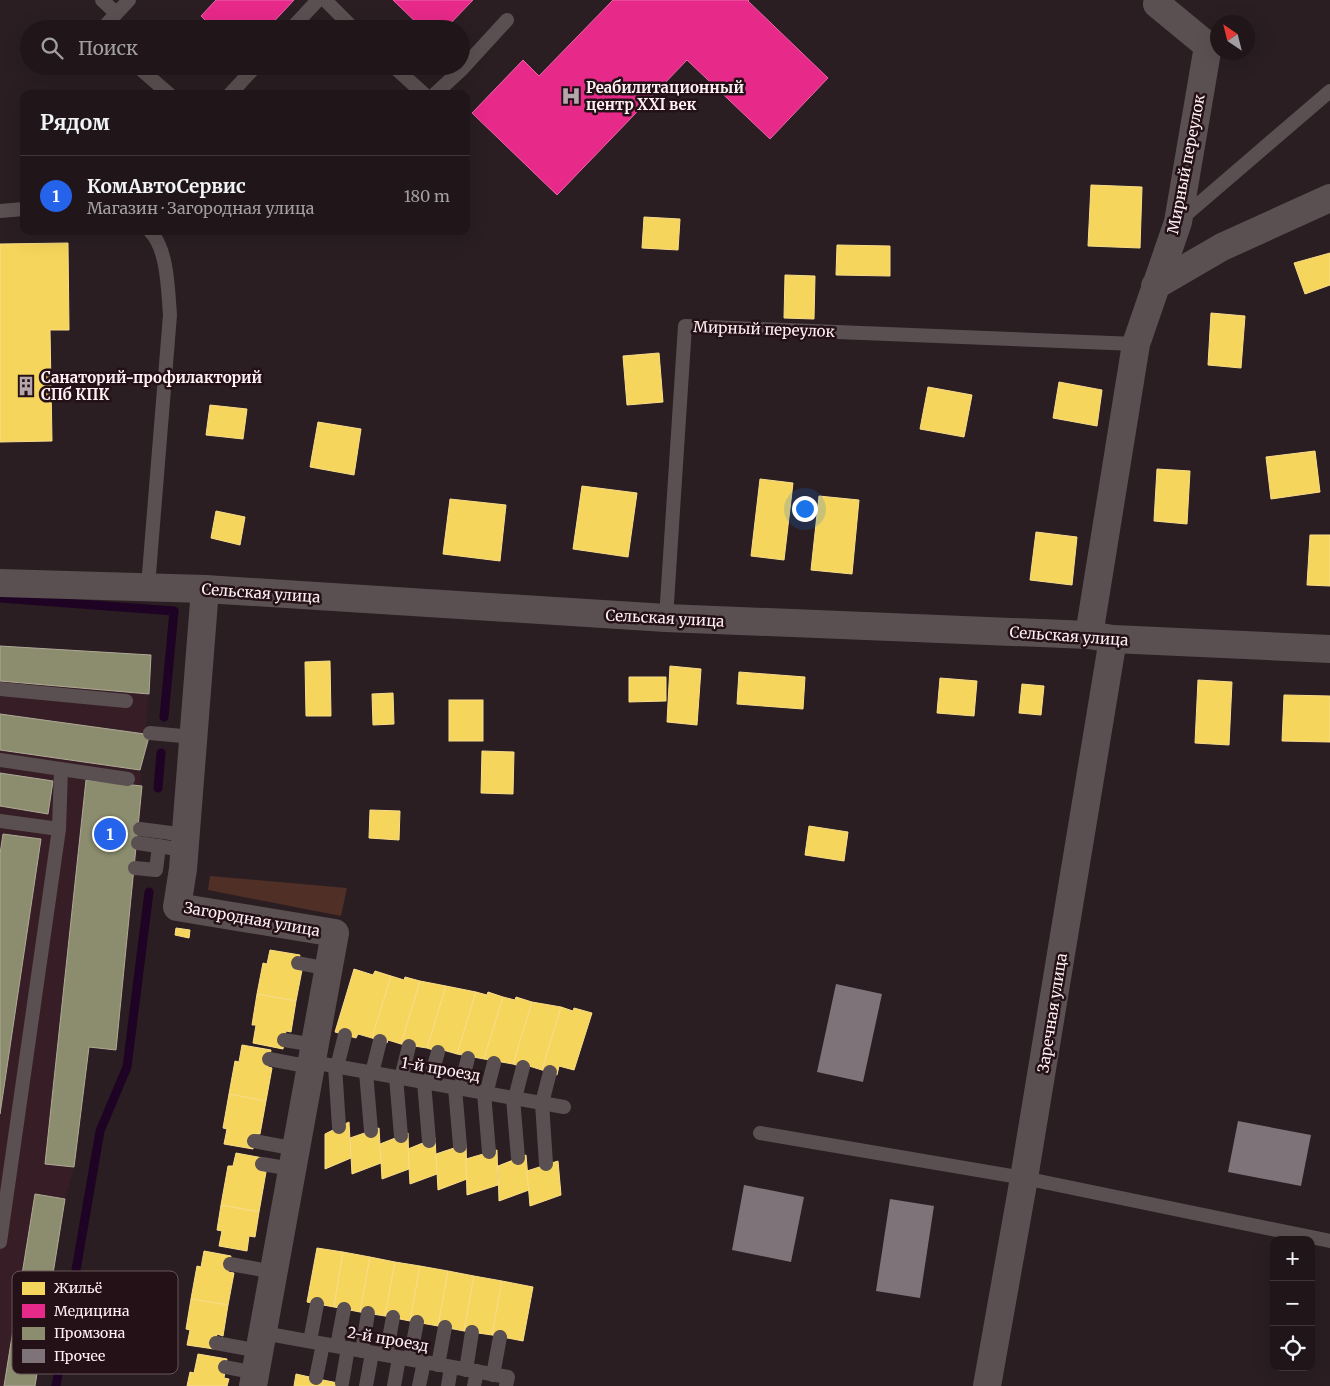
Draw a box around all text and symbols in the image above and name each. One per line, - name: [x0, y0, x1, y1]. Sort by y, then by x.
- north arrow: [1210, 15, 1255, 60]
- search box: [20, 20, 470, 75]
- icon: search: [38, 34, 66, 62]
- text: Поиск: [78, 36, 138, 60]
- place label: Реабилитационный центр ХХI век: [586, 78, 744, 114]
- hospital icon: Реабилитационный центр ХХI век: [560, 85, 582, 107]
- street label: Мирный переулок: [1163, 92, 1209, 235]
- text: Рядом: [40, 109, 110, 136]
- text: КомАвтоСервис: [87, 174, 246, 198]
- text: 1: [52, 186, 60, 206]
- text: 180 m: [404, 186, 450, 206]
- text: Магазин · Загородная улица: [87, 198, 314, 218]
- street label: Мирный переулок: [693, 317, 836, 341]
- place label: Санаторий-профилакторий СПб КПК: [41, 368, 263, 404]
- building icon: Санаторий-профилакторий СПб КПК: [15, 375, 37, 397]
- your location: [792, 496, 818, 522]
- street label: Сельская улица: [201, 579, 321, 607]
- street label: Сельская улица: [605, 605, 725, 631]
- street label: Сельская улица: [1009, 622, 1129, 650]
- pin: 1: [94, 815, 126, 853]
- street label: Загородная улица: [182, 898, 322, 940]
- street label: Заречная улица: [1033, 952, 1071, 1074]
- street label: 1-й проезд: [400, 1053, 482, 1085]
- map controls: [1270, 1236, 1315, 1371]
- button: +: [1270, 1236, 1315, 1281]
- legend: [12, 1271, 178, 1374]
- text: Жильё: [54, 1279, 102, 1297]
- button: −: [1270, 1281, 1315, 1326]
- text: Медицина: [54, 1302, 130, 1320]
- street label: 2-й проезд: [346, 1322, 430, 1356]
- text: Промзона: [54, 1324, 126, 1342]
- button: locate: [1270, 1326, 1315, 1371]
- text: Прочее: [54, 1347, 105, 1365]

